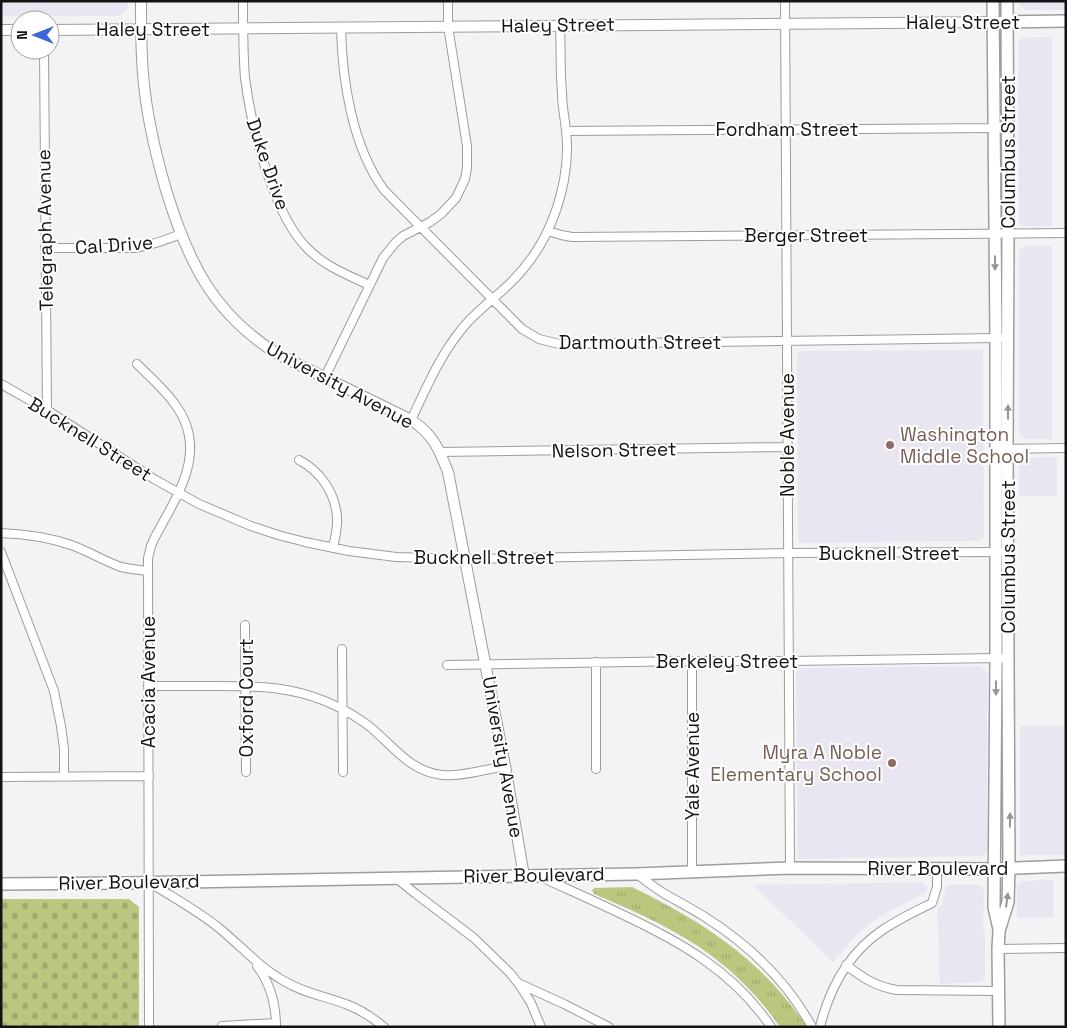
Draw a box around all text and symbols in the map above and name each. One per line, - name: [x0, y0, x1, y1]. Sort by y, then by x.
- north arrow: [10, 10, 60, 60]
- street label: Haley Street: [906, 10, 1020, 35]
- street label: Haley Street: [501, 12, 615, 38]
- street label: Haley Street: [96, 17, 210, 42]
- text: N: [13, 30, 31, 40]
- street label: Columbus Street: [996, 75, 1021, 229]
- street label: Duke Drive: [241, 115, 295, 213]
- street label: Fordham Street: [716, 117, 858, 142]
- street label: Telegraph Avenue: [31, 149, 59, 311]
- street label: Berger Street: [744, 223, 868, 248]
- street label: Cal Drive: [74, 230, 154, 260]
- one-way arrow: [991, 256, 999, 272]
- street label: Dartmouth Street: [559, 330, 721, 355]
- street label: University Avenue: [262, 336, 418, 434]
- street label: Noble Avenue: [775, 373, 800, 497]
- street label: Bucknell Street: [24, 391, 156, 487]
- one-way arrow: [1004, 404, 1012, 420]
- place label: Washington Middle School: [900, 422, 1029, 469]
- street label: Nelson Street: [551, 436, 677, 464]
- marker: Washington Middle School: [884, 439, 896, 451]
- street label: Columbus Street: [996, 480, 1021, 634]
- street label: Bucknell Street: [819, 541, 959, 566]
- street label: Bucknell Street: [414, 545, 554, 570]
- street label: Acacia Avenue: [136, 616, 161, 748]
- street label: Oxford Court: [234, 638, 259, 758]
- street label: Berkeley Street: [656, 649, 798, 674]
- street label: University Avenue: [476, 674, 530, 840]
- one-way arrow: [992, 681, 1000, 697]
- street label: Yale Avenue: [680, 712, 705, 820]
- place label: Myra A Noble Elementary School: [710, 740, 882, 787]
- marker: Myra A Noble Elementary School: [886, 757, 898, 769]
- one-way arrow: [1006, 811, 1014, 827]
- street label: River Boulevard: [867, 856, 1009, 881]
- street label: River Boulevard: [463, 861, 605, 889]
- street label: River Boulevard: [58, 868, 200, 896]
- one-way arrow: [1003, 892, 1011, 908]

